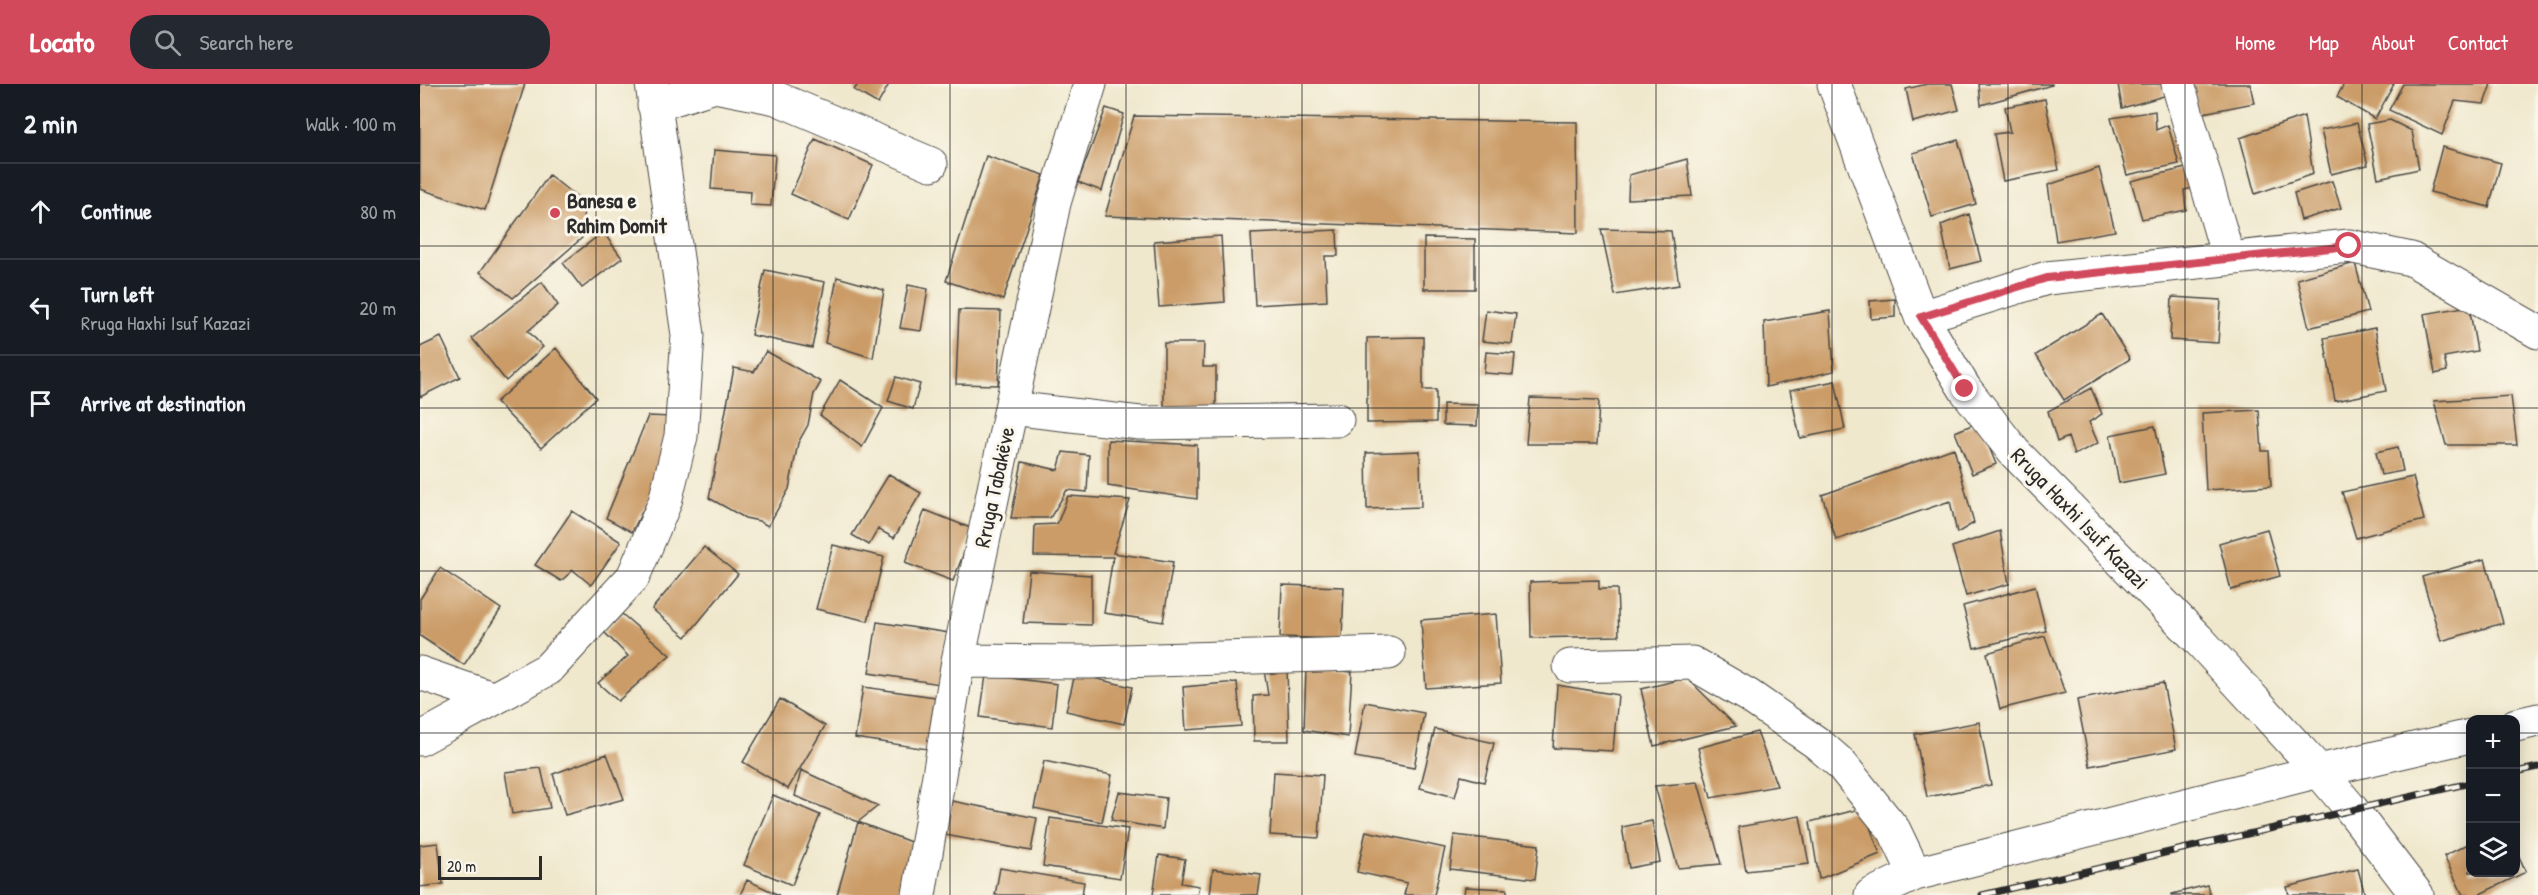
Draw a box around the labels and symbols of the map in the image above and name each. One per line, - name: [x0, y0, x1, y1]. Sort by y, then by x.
- place label: Banesa e Rahim Domit: [567, 185, 668, 240]
- marker: Banesa e Rahim Domit: [548, 206, 562, 220]
- route start: [2335, 232, 2361, 258]
- route end: [1951, 375, 1977, 401]
- street label: Rruga Tabakëve: [967, 424, 1021, 550]
- street label: Rruga Haxhi Isuf Kazazi: [2004, 440, 2156, 596]
- scale bar: [438, 853, 542, 880]

